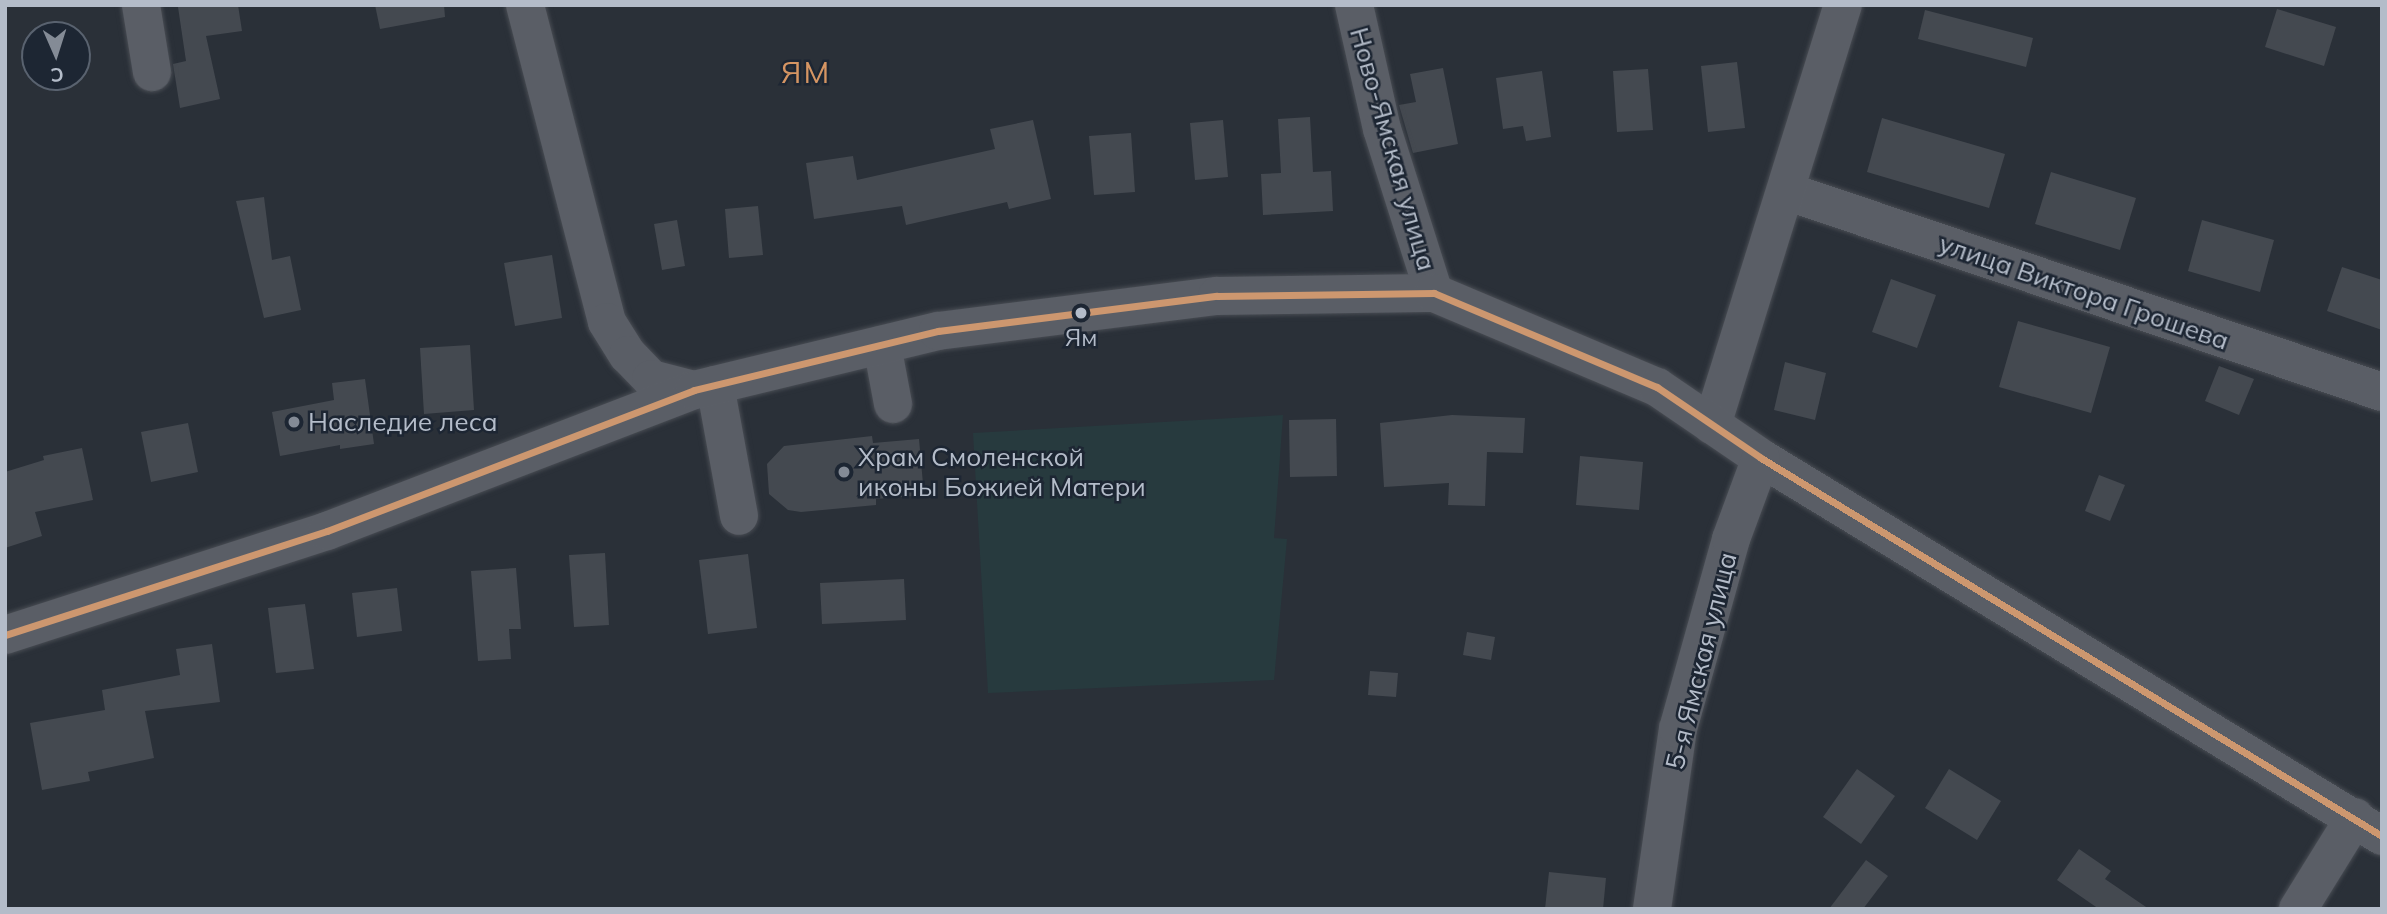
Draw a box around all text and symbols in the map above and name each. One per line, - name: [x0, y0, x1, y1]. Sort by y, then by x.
- north arrow: [21, 21, 91, 91]
- street label: Ново-Ямская улица: [1343, 24, 1443, 274]
- district label: ЯМ: [781, 54, 831, 90]
- text: С: [50, 63, 64, 87]
- street label: улица Виктора Грошева: [1935, 228, 2233, 356]
- marker: Ям: [1074, 306, 1088, 320]
- place label: Ям: [1065, 324, 1097, 352]
- place label: Наследие леса: [308, 406, 498, 438]
- marker: Наследие леса: [286, 414, 302, 430]
- place label: Храм Смоленской иконы Божией Матери: [858, 441, 1146, 503]
- marker: Храм Смоленской иконы Божией Матери: [836, 464, 852, 480]
- street label: 5-я Ямская улица: [1659, 549, 1743, 773]

